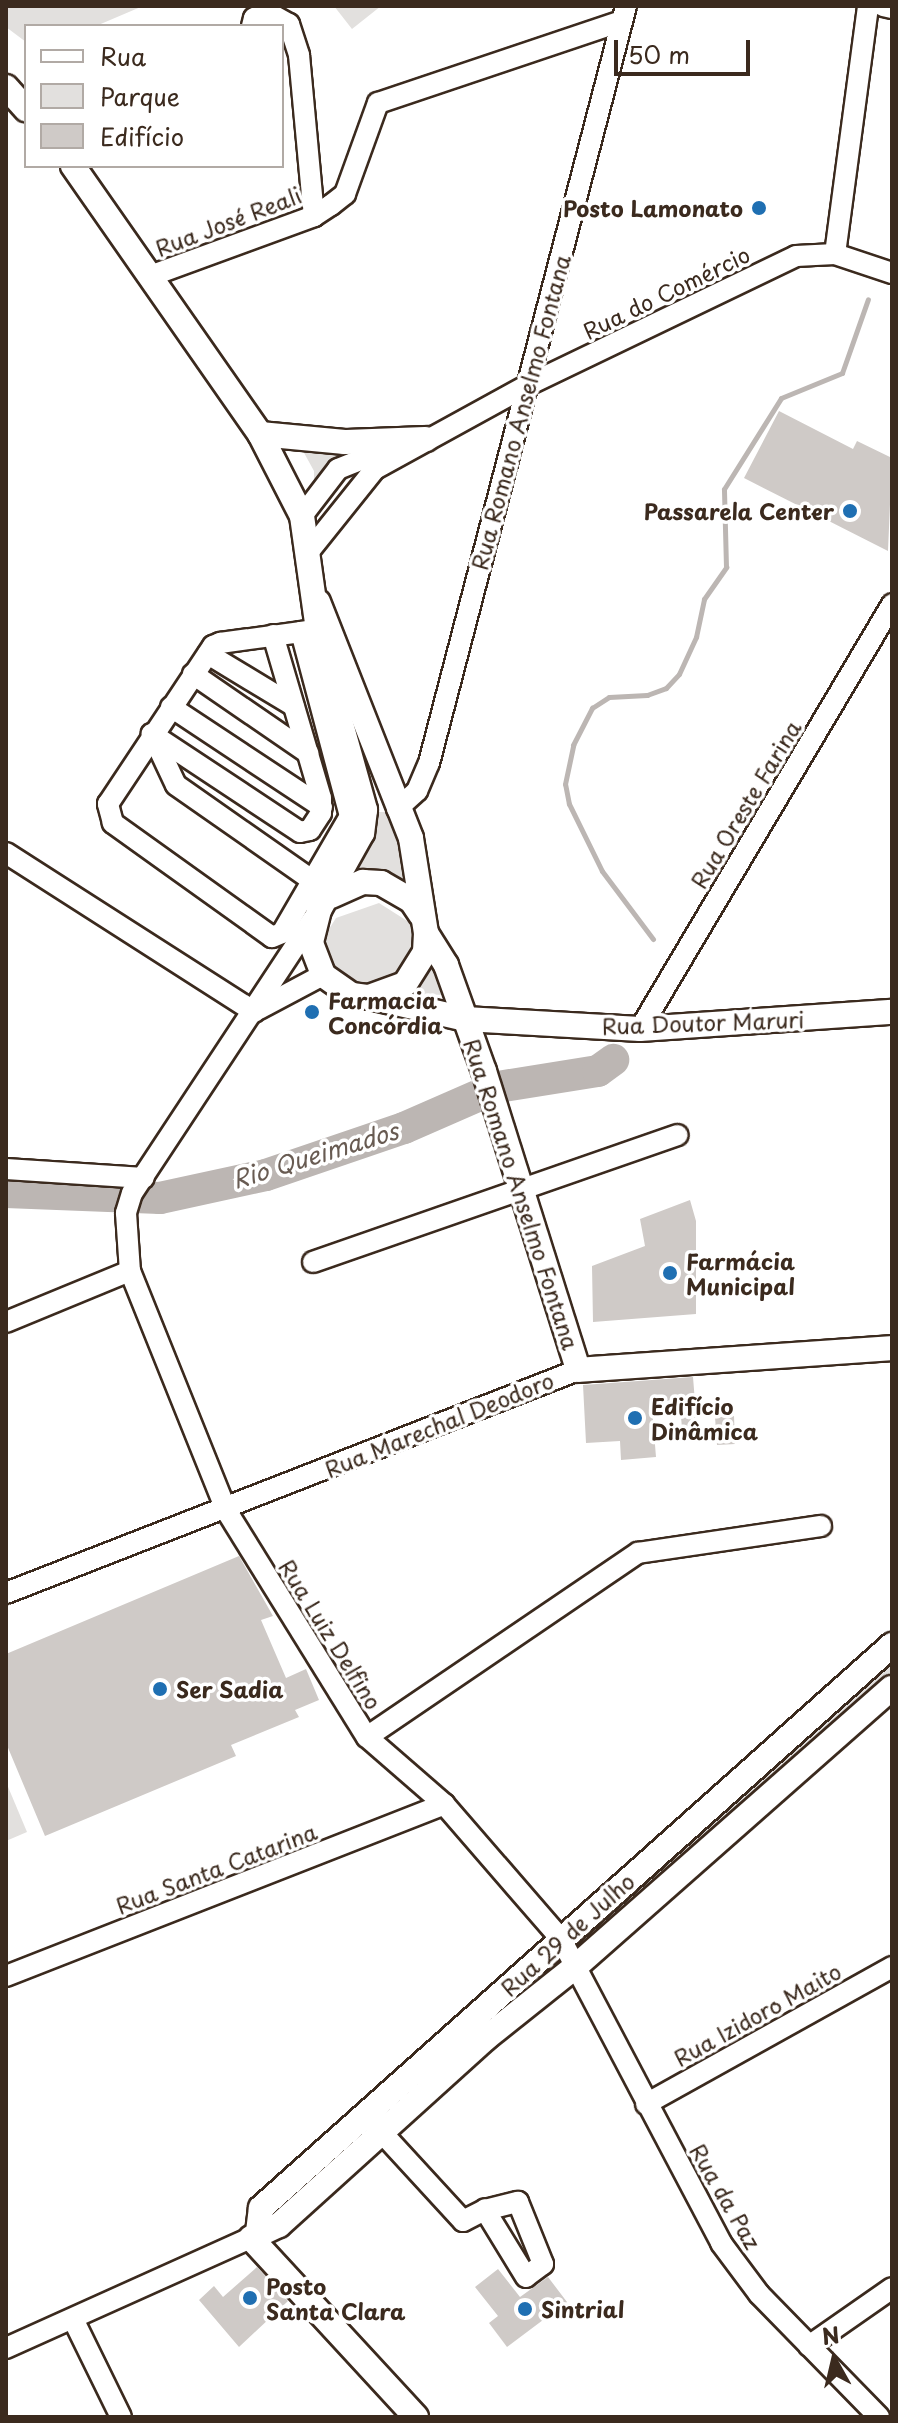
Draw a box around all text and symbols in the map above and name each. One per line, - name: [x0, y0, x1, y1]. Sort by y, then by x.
- legend: [24, 24, 284, 168]
- scale bar: [618, 24, 754, 74]
- text: 50 m: [628, 36, 690, 72]
- text: Rua: [100, 38, 146, 74]
- text: Parque: [100, 78, 180, 114]
- text: Edifício: [100, 118, 184, 154]
- street label: Rua José Reali: [151, 181, 305, 261]
- place label: Posto Lamonato: [564, 195, 743, 221]
- marker: Posto Lamonato: [750, 199, 768, 217]
- street label: Rua do Comércio: [578, 240, 754, 344]
- street label: Rua Romano Anselmo Fontana: [465, 251, 575, 573]
- place label: Passarela Center: [642, 498, 834, 524]
- marker: Passarela Center: [841, 502, 859, 520]
- street label: Rua Oreste Farina: [684, 714, 806, 894]
- place label: Farmacia Concórdia: [328, 986, 442, 1038]
- marker: Farmacia Concórdia: [303, 1003, 321, 1021]
- street label: Rua Doutor Maruri: [601, 1005, 805, 1039]
- street label: Rua Romano Anselmo Fontana: [459, 1035, 585, 1353]
- water label: Rio Queimados: [228, 1116, 402, 1194]
- place label: Farmácia Municipal: [686, 1247, 795, 1298]
- marker: Farmácia Municipal: [661, 1264, 679, 1282]
- street label: Rua Marechal Deodoro: [321, 1366, 557, 1482]
- place label: Edifício Dinâmica: [651, 1392, 758, 1444]
- marker: Edifício Dinâmica: [626, 1409, 644, 1427]
- street label: Rua Luiz Delfino: [274, 1553, 388, 1715]
- place label: Ser Sadia: [176, 1676, 284, 1702]
- marker: Ser Sadia: [151, 1680, 169, 1698]
- street label: Rua Santa Catarina: [112, 1818, 320, 1918]
- street label: Rua 29 de Julho: [494, 1866, 640, 2002]
- street label: Rua Izidoro Maito: [668, 1957, 846, 2071]
- street label: Rua da Paz: [685, 2138, 767, 2254]
- place label: Posto Santa Clara: [266, 2272, 405, 2324]
- marker: Posto Santa Clara: [241, 2289, 259, 2307]
- place label: Sintrial: [541, 2296, 624, 2322]
- marker: Sintrial: [516, 2300, 534, 2318]
- text: N: [820, 2317, 842, 2352]
- north arrow: [794, 2319, 874, 2399]

